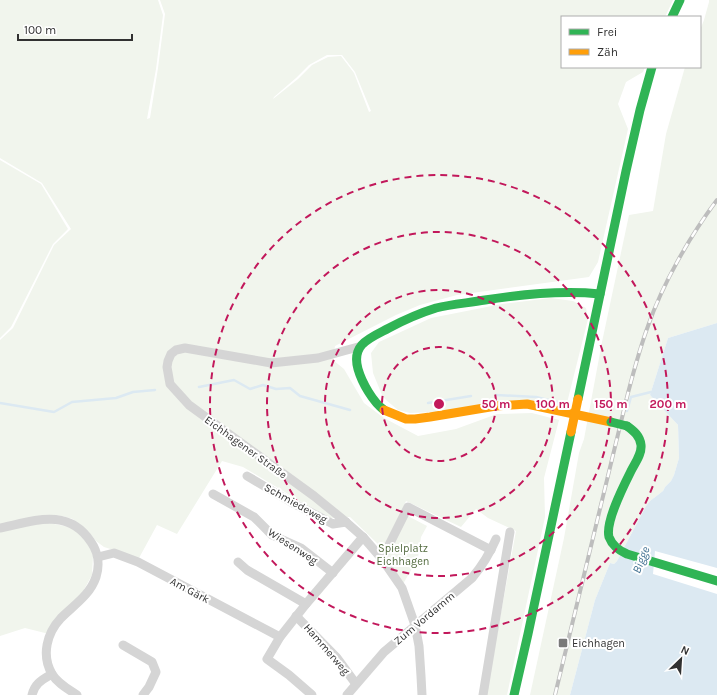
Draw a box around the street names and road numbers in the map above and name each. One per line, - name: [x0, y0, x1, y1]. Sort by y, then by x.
- street label: Eichhagener Straße: [202, 413, 290, 482]
- street label: Schmiedeweg: [262, 481, 330, 527]
- street label: Wiesenweg: [265, 526, 321, 568]
- street label: Am Gärk: [168, 575, 212, 606]
- street label: Zum Vordamm: [391, 589, 457, 647]
- street label: Hammerweg: [301, 621, 353, 678]

